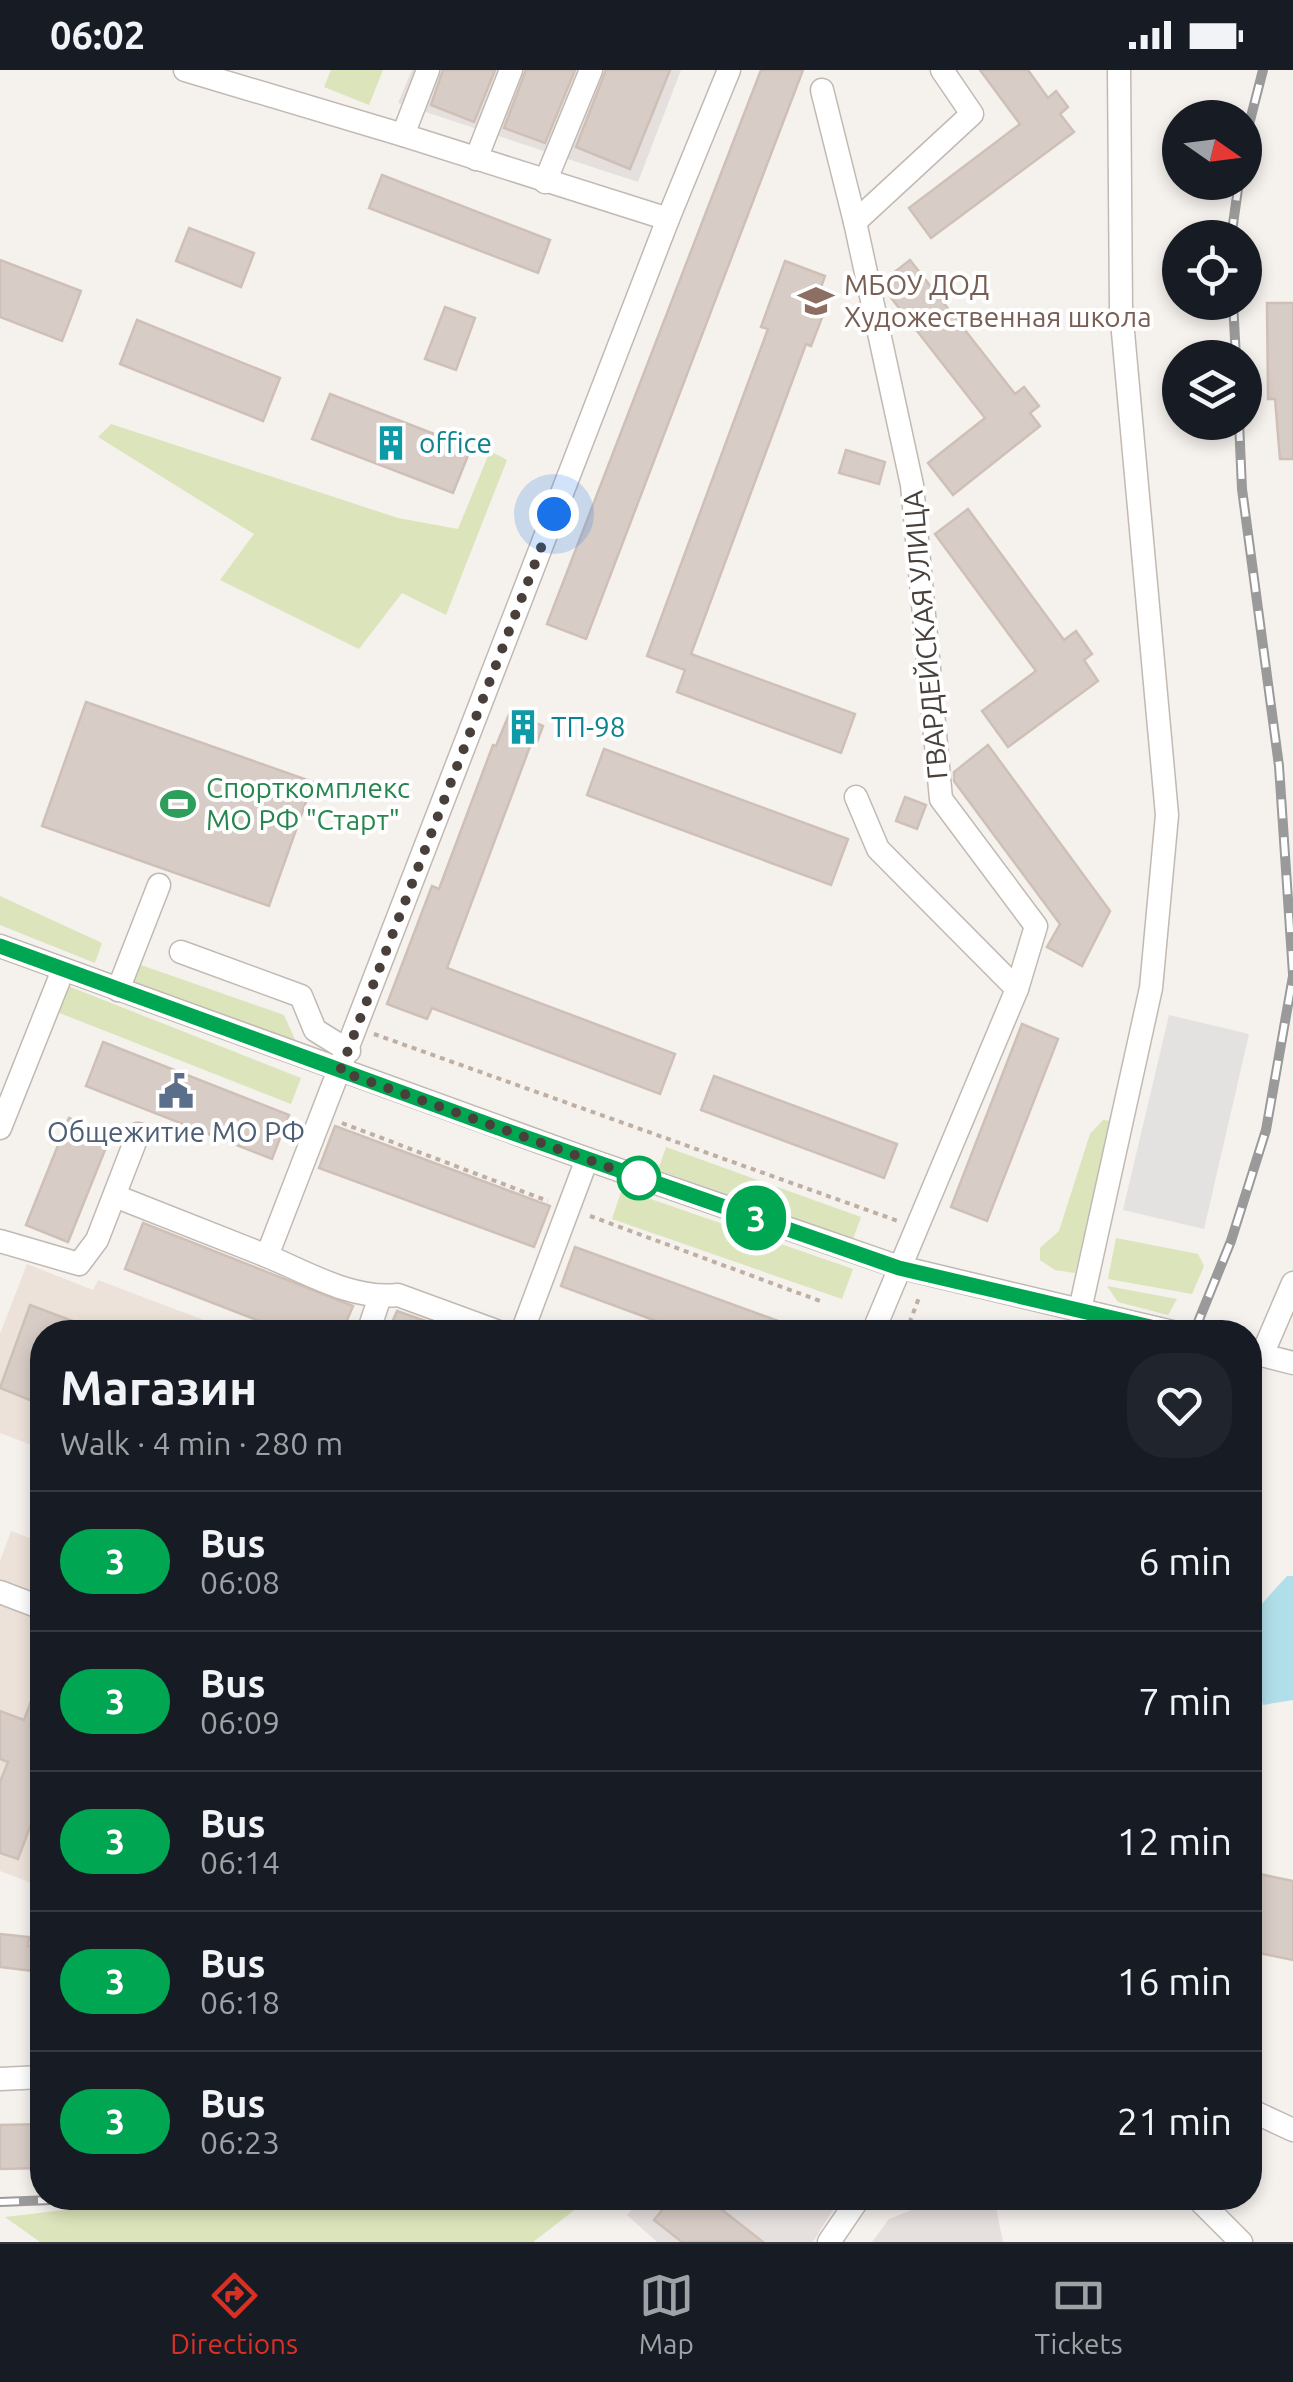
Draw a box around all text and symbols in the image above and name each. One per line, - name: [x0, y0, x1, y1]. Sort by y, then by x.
- text: 06:02: [50, 14, 145, 56]
- north arrow: [1162, 100, 1262, 200]
- map controls: [1162, 100, 1262, 440]
- button: locate: [1162, 220, 1262, 320]
- place label: МБОУ ДОД Художественная школа: [844, 269, 1152, 332]
- school or university icon: МБОУ ДОД Художественная школа: [797, 282, 835, 320]
- button: layers: [1162, 340, 1262, 440]
- building icon: office: [372, 424, 410, 462]
- place label: office: [419, 427, 492, 458]
- your location: [529, 489, 579, 539]
- street label: ГВАРДЕЙСКАЯ УЛИЦА: [896, 489, 953, 781]
- building icon: ТП-98: [504, 708, 542, 746]
- place label: ТП-98: [551, 711, 626, 742]
- place label: Спорткомплекс МО РФ "Старт": [206, 772, 410, 835]
- sports icon: Спорткомплекс МО РФ "Старт": [159, 785, 197, 823]
- public building icon: Общежитие МО РФ: [157, 1072, 195, 1110]
- place label: Общежитие МО РФ: [47, 1116, 305, 1147]
- unlabelled marker: [618, 1157, 660, 1199]
- line badge: 3: [724, 1186, 788, 1250]
- text: 3: [746, 1198, 766, 1238]
- button: heart: [1127, 1353, 1232, 1458]
- text: Магазин: [60, 1360, 257, 1414]
- text: Walk · 4 min · 280 m: [60, 1425, 343, 1461]
- text: Bus: [200, 1522, 265, 1564]
- text: 6 min: [1138, 1540, 1232, 1582]
- text: 3: [105, 1541, 125, 1581]
- text: 06:08: [200, 1564, 280, 1600]
- text: Bus: [200, 1662, 265, 1704]
- text: 7 min: [1138, 1680, 1232, 1722]
- text: 3: [105, 1681, 125, 1721]
- text: 06:09: [200, 1704, 280, 1740]
- text: Bus: [200, 1802, 265, 1844]
- text: 12 min: [1117, 1820, 1232, 1862]
- text: 3: [105, 1821, 125, 1861]
- text: 06:14: [200, 1844, 280, 1880]
- text: Bus: [200, 1942, 265, 1984]
- text: 16 min: [1117, 1960, 1232, 2002]
- text: 3: [105, 1961, 125, 2001]
- text: 06:18: [200, 1984, 280, 2020]
- text: Bus: [200, 2082, 265, 2124]
- text: 21 min: [1117, 2100, 1232, 2142]
- text: 3: [105, 2101, 125, 2141]
- text: 06:23: [200, 2124, 280, 2160]
- tab: Directions: [170, 2268, 298, 2359]
- tab: Map: [639, 2268, 694, 2359]
- tab: Tickets: [1034, 2268, 1123, 2359]

